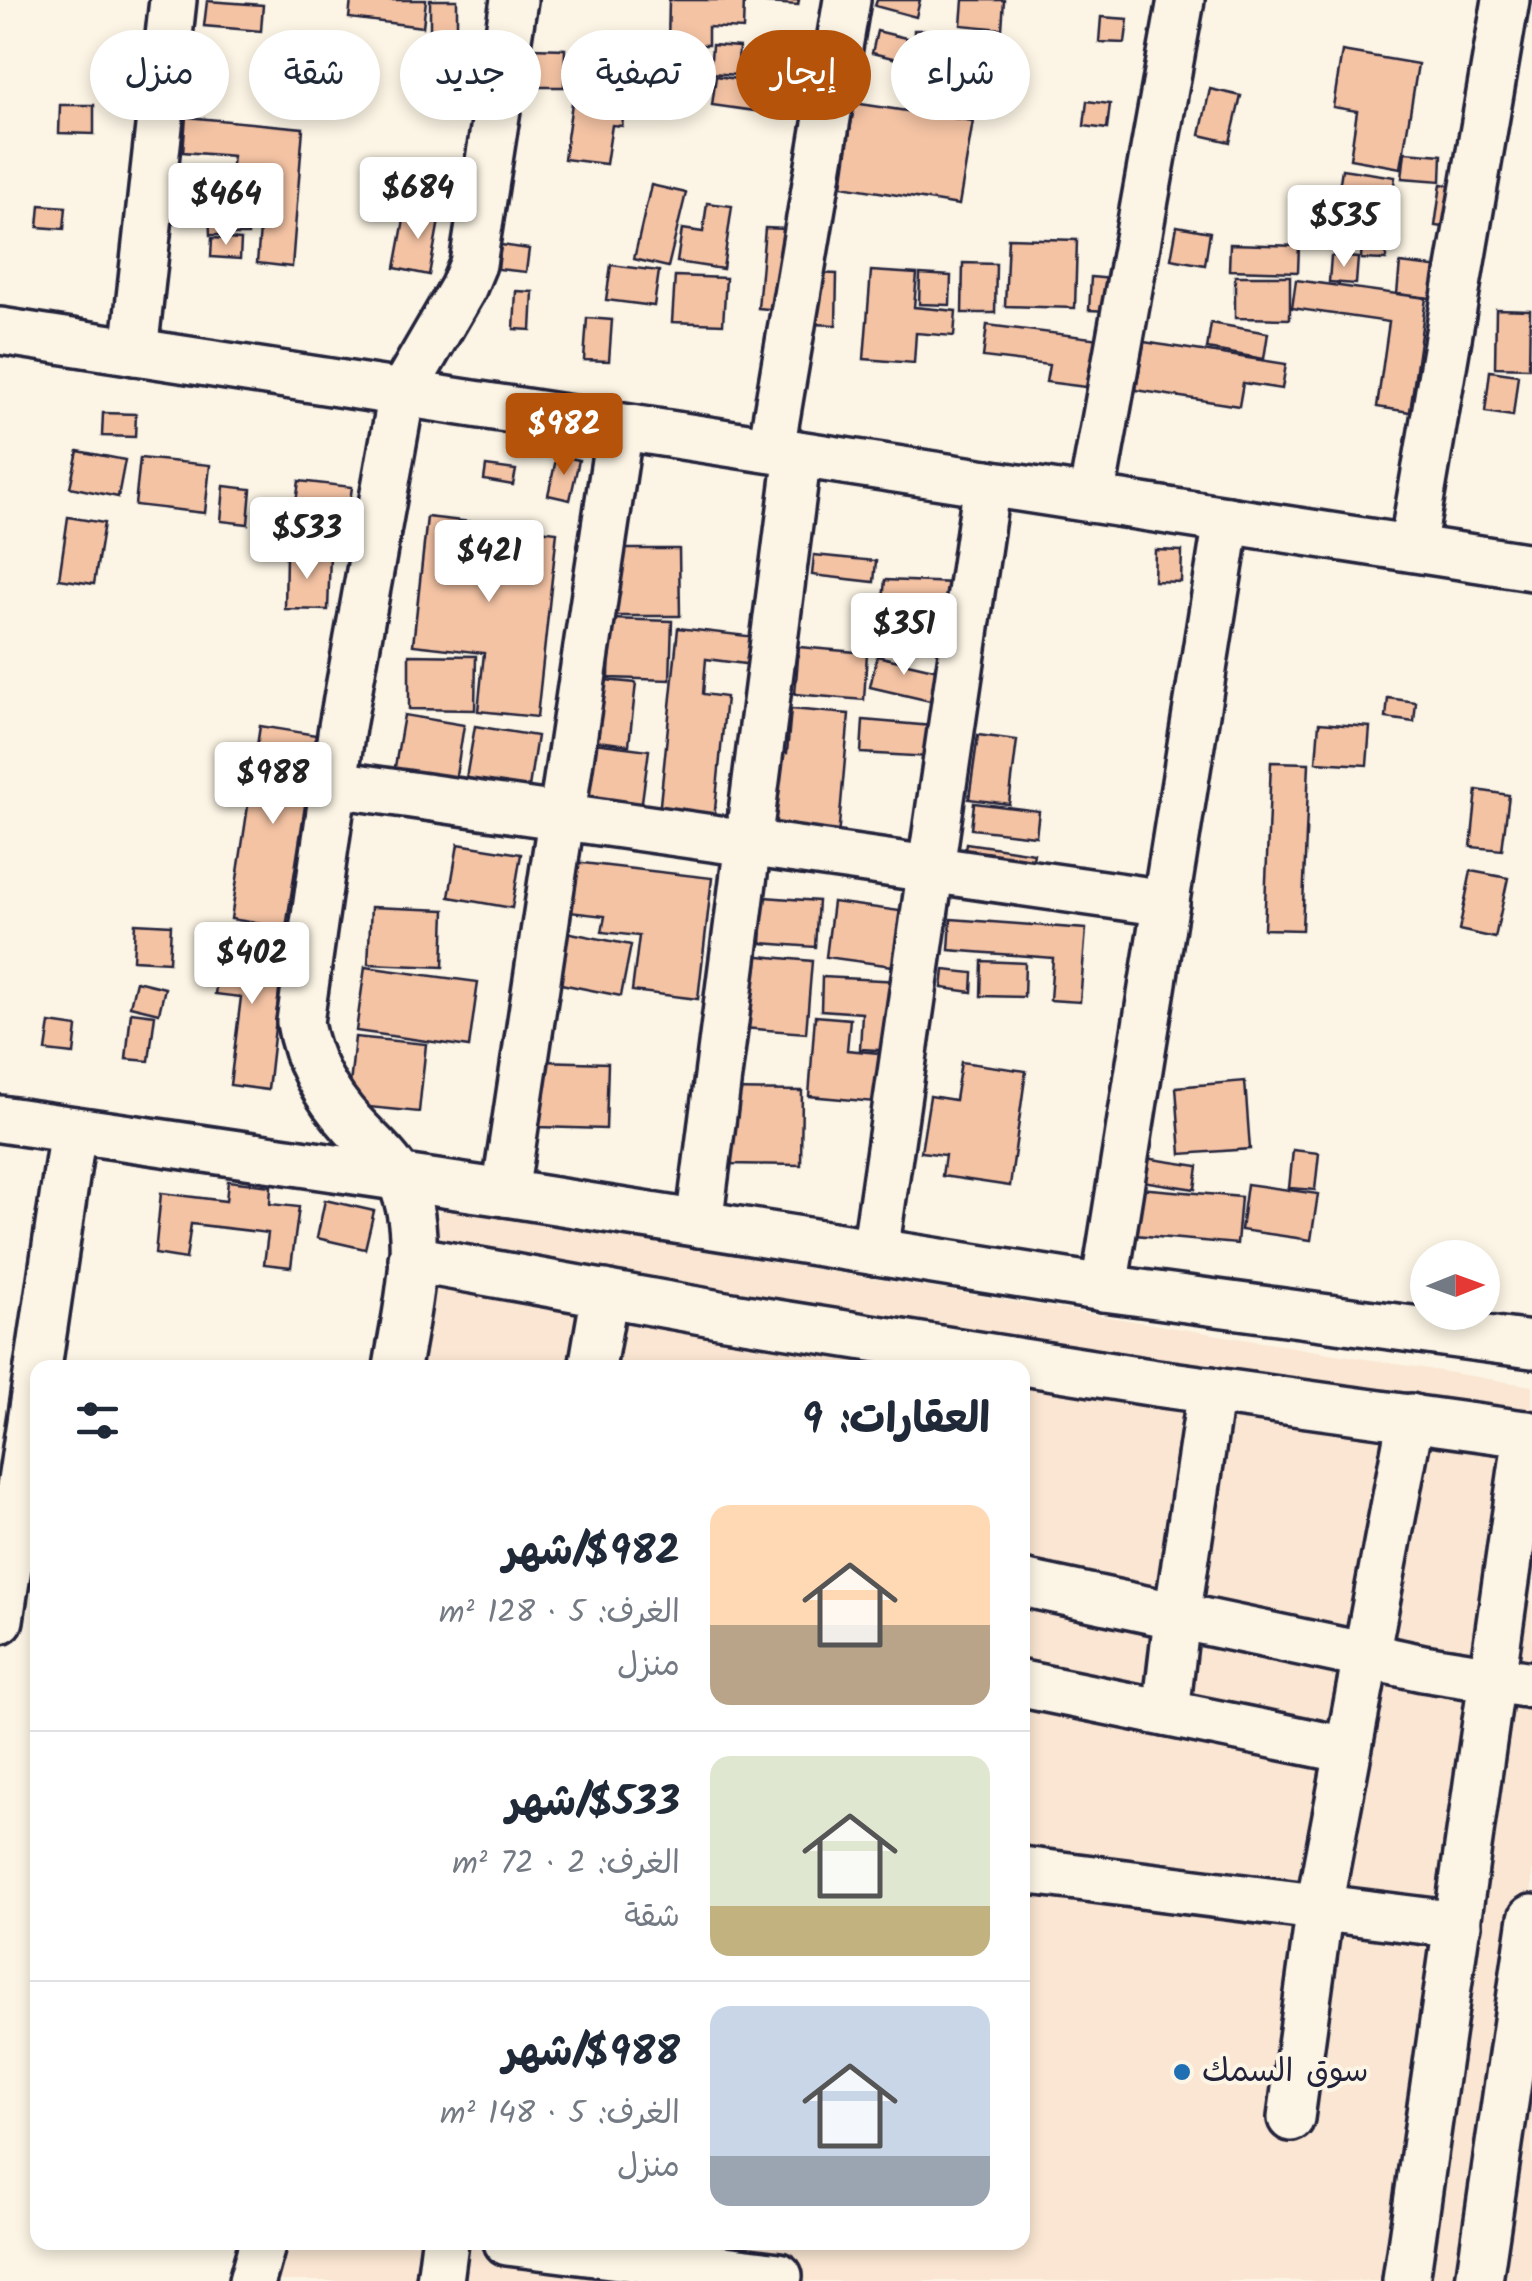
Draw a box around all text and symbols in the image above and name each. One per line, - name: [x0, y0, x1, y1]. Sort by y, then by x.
- chip: منزل: [90, 30, 229, 120]
- chip: شقة: [249, 30, 380, 120]
- chip: جديد: [400, 30, 541, 120]
- chip: تصفية: [561, 30, 716, 120]
- chip: إيجار: [736, 30, 871, 120]
- chip: شراء: [891, 30, 1030, 120]
- pin: $684: [359, 157, 477, 242]
- pin: $464: [167, 163, 285, 248]
- text: $684: [382, 164, 454, 215]
- text: $464: [190, 170, 262, 221]
- pin: $535: [1285, 185, 1403, 270]
- text: $535: [1310, 192, 1378, 243]
- pin: $982: [505, 393, 623, 478]
- text: $982: [528, 400, 600, 451]
- pin: $533: [248, 497, 366, 582]
- text: $533: [272, 504, 342, 555]
- pin: $421: [430, 520, 548, 605]
- text: $421: [457, 527, 521, 578]
- pin: $351: [845, 593, 963, 678]
- text: $351: [873, 600, 935, 651]
- pin: $988: [214, 742, 332, 827]
- text: $988: [237, 749, 309, 800]
- pin: $402: [193, 922, 311, 1007]
- text: $402: [216, 929, 288, 980]
- north arrow: [1410, 1240, 1500, 1330]
- map controls: [1410, 1240, 1500, 1330]
- text: العقارات: 9: [802, 1387, 990, 1454]
- icon: filters: [70, 1393, 125, 1448]
- text: $982/شهر: [503, 1519, 680, 1586]
- icon: home: [790, 1545, 910, 1665]
- text: الغرف: 5 · 128 m²: [439, 1588, 680, 1639]
- text: منزل: [617, 1641, 680, 1692]
- text: $533/شهر: [506, 1770, 680, 1837]
- icon: home: [790, 1796, 910, 1916]
- text: الغرف: 2 · 72 m²: [452, 1839, 680, 1890]
- text: شقة: [624, 1892, 680, 1943]
- text: $988/شهر: [503, 2020, 680, 2087]
- icon: home: [790, 2046, 910, 2166]
- place label: سوق السمك: [1202, 2047, 1369, 2098]
- marker: سوق السمك: [1171, 2061, 1193, 2083]
- text: الغرف: 5 · 148 m²: [440, 2089, 680, 2140]
- text: منزل: [617, 2142, 680, 2193]

